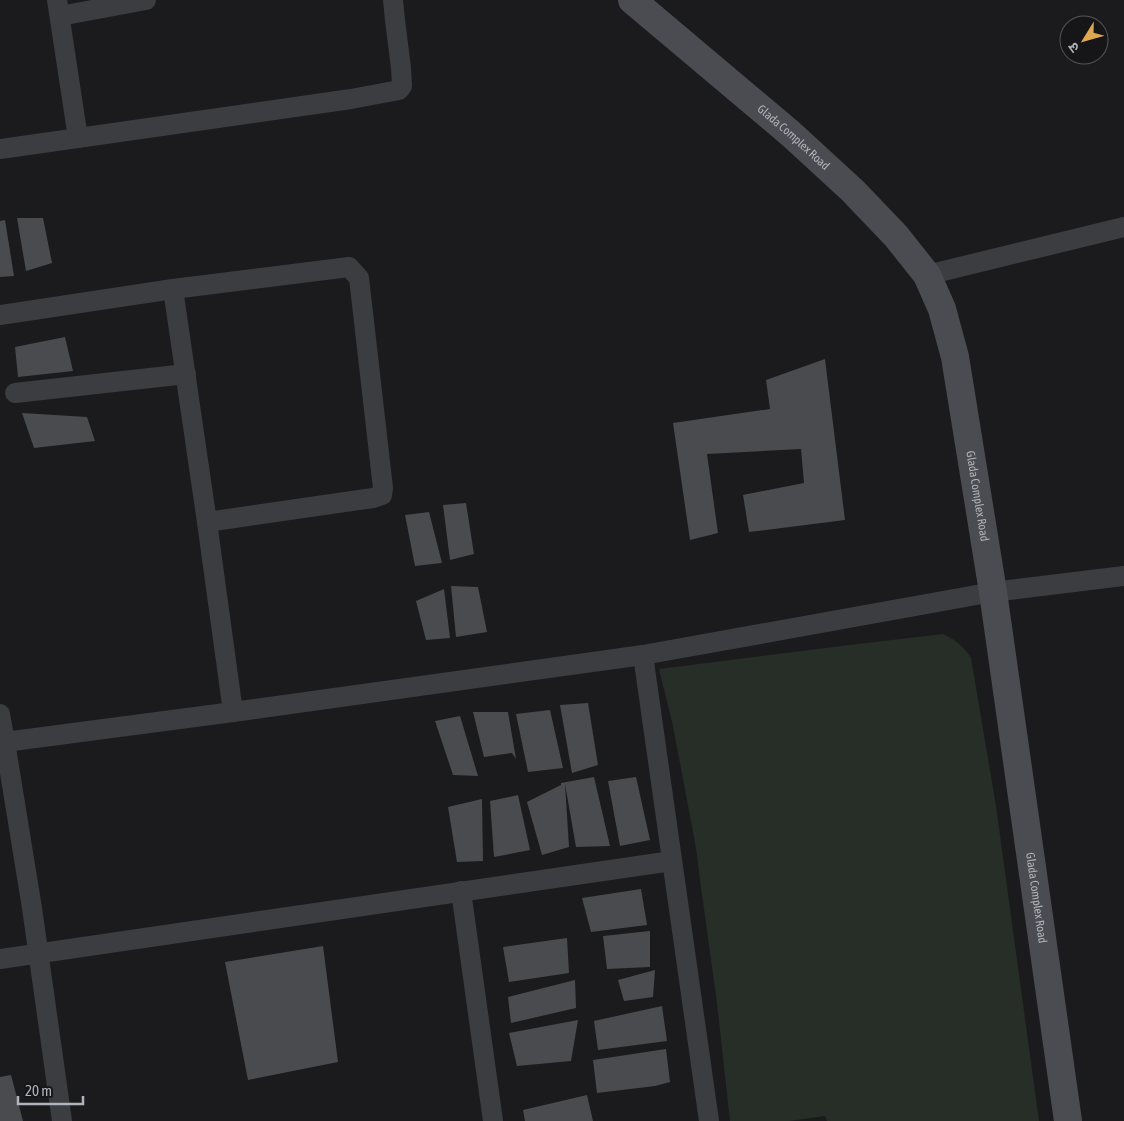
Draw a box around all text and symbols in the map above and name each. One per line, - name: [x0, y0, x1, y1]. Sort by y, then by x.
- north arrow: [1059, 15, 1109, 65]
- text: उ: [1064, 39, 1082, 56]
- street label: Glada Complex Road: [755, 102, 832, 173]
- street label: Glada Complex Road: [963, 450, 992, 542]
- street label: Glada Complex Road: [1023, 852, 1050, 944]
- scale bar: [18, 1074, 82, 1106]
- text: 20 m: [25, 1082, 52, 1099]

